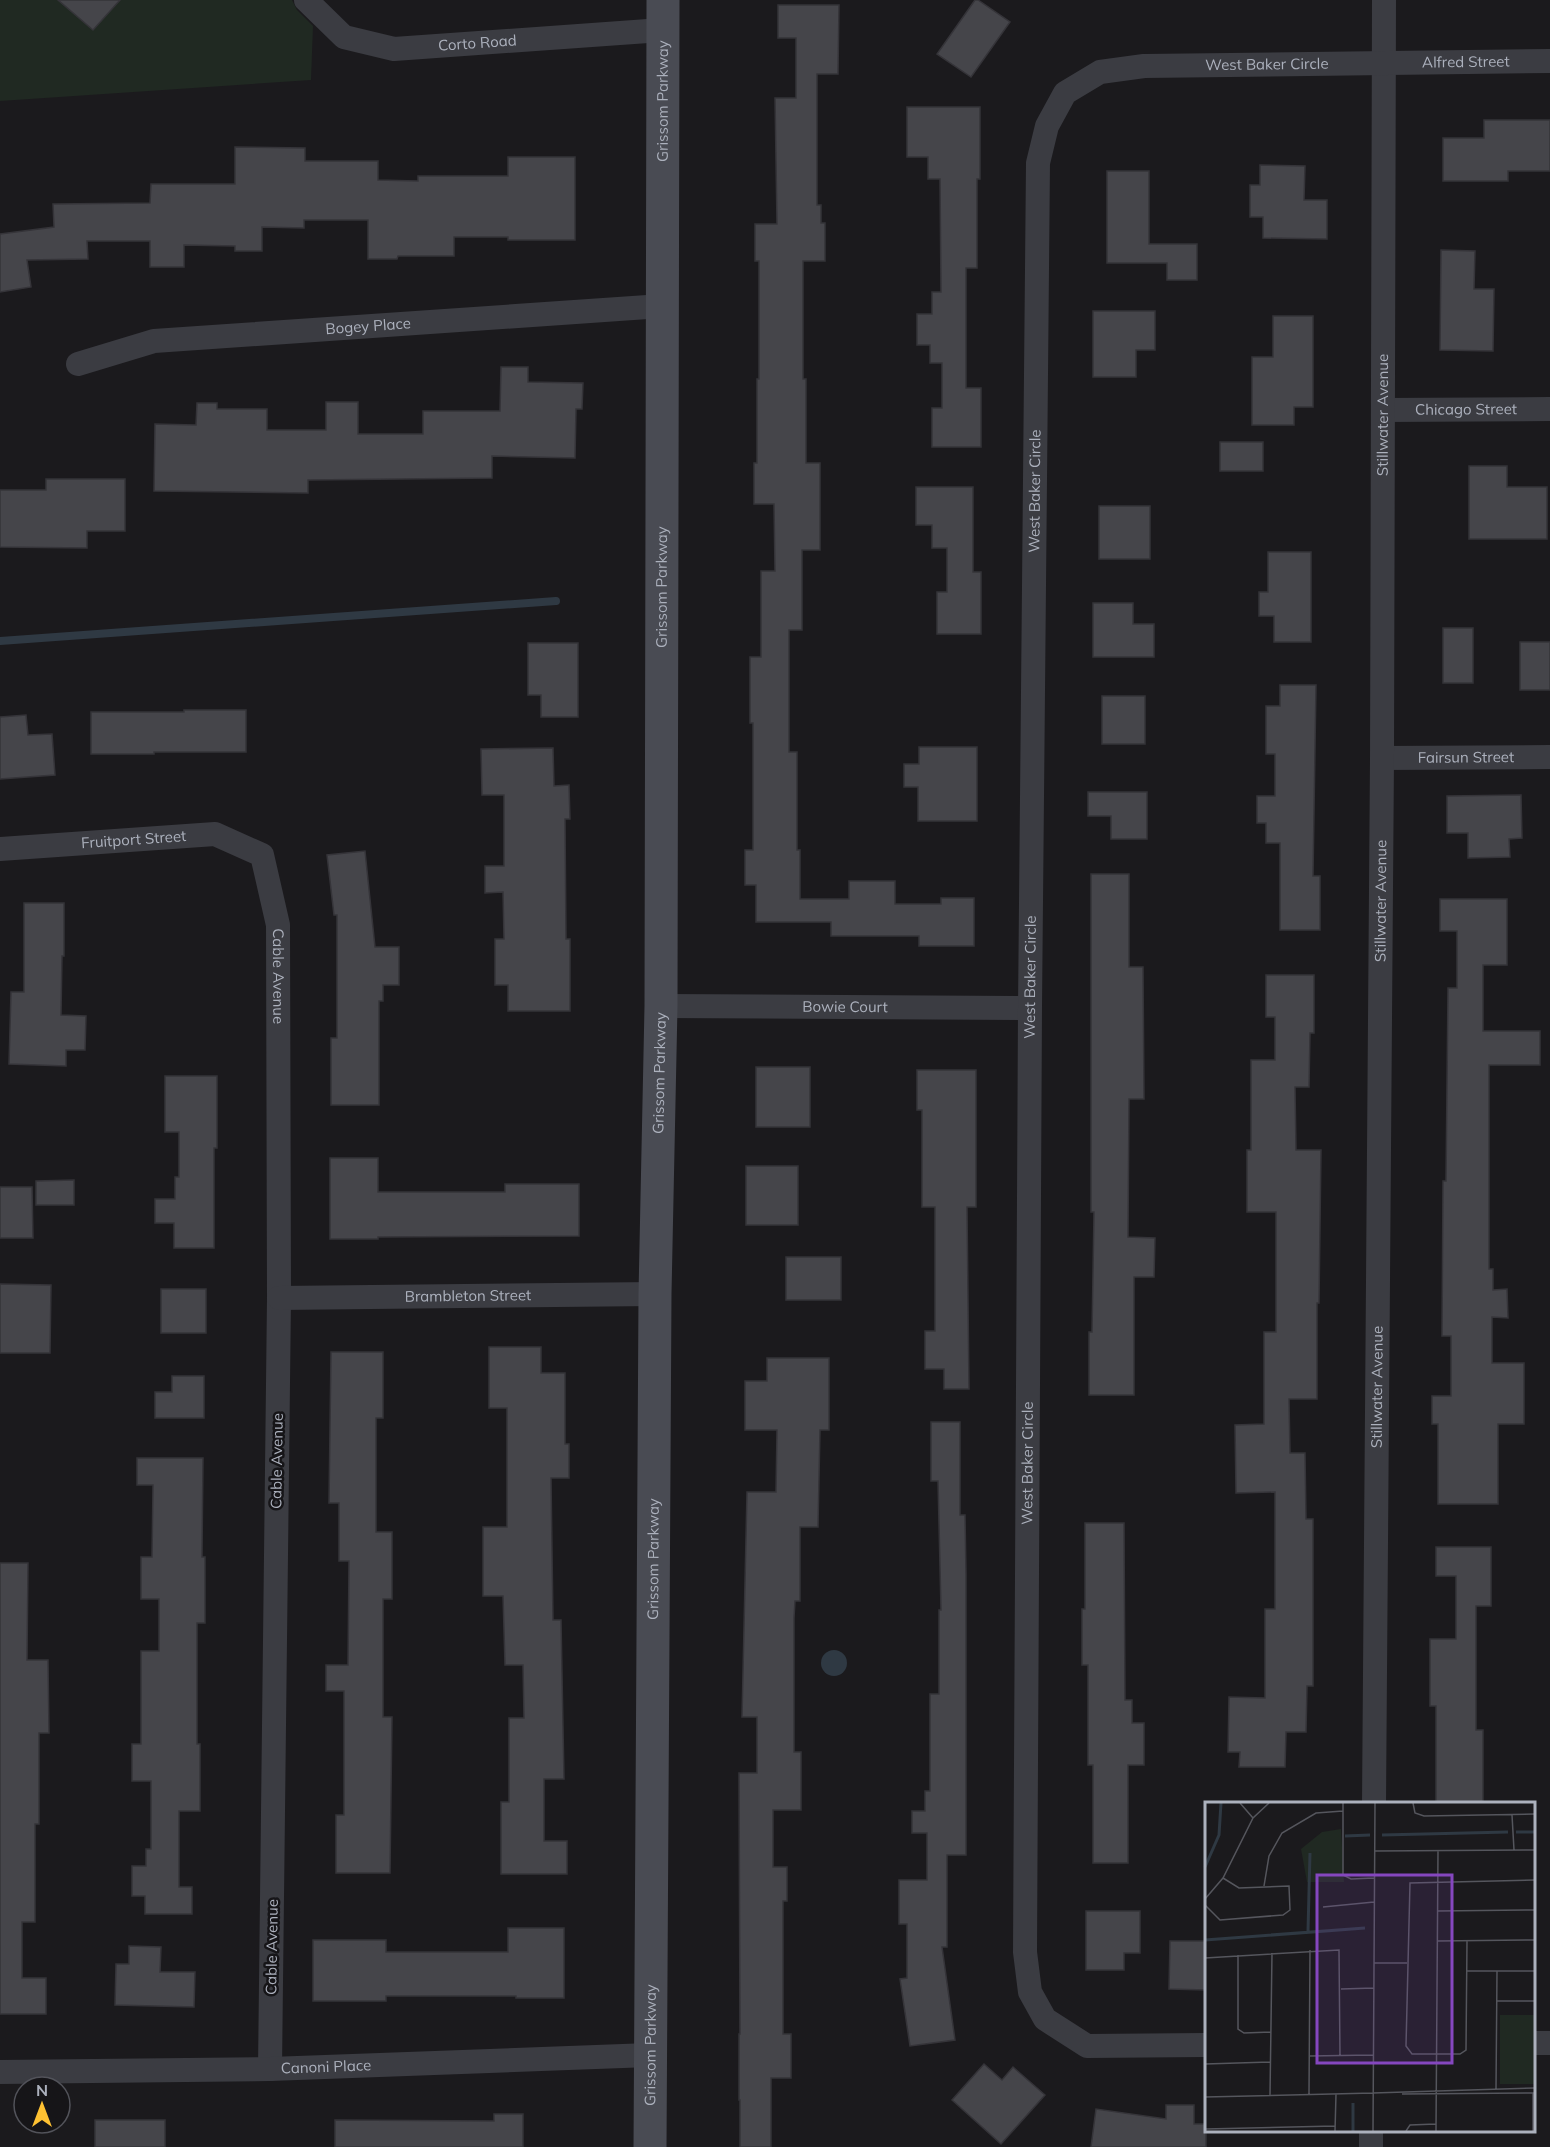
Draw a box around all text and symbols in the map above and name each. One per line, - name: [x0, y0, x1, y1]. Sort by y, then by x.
- street label: Corto Road: [437, 30, 517, 55]
- street label: Grissom Parkway: [653, 40, 672, 162]
- street label: Alfred Street: [1422, 51, 1510, 72]
- street label: West Baker Circle: [1205, 54, 1329, 74]
- street label: Bogey Place: [325, 313, 411, 338]
- street label: Stillwater Avenue: [1373, 354, 1392, 476]
- street label: Chicago Street: [1415, 399, 1517, 419]
- street label: West Baker Circle: [1024, 429, 1044, 553]
- street label: Grissom Parkway: [652, 526, 671, 648]
- street label: Fairsun Street: [1418, 747, 1514, 767]
- street label: Fruitport Street: [80, 826, 187, 852]
- street label: Stillwater Avenue: [1370, 840, 1390, 962]
- street label: West Baker Circle: [1020, 915, 1040, 1039]
- street label: Cable Avenue: [269, 928, 288, 1024]
- street label: Bowie Court: [802, 997, 888, 1016]
- street label: Grissom Parkway: [648, 1012, 670, 1134]
- street label: Brambleton Street: [405, 1285, 531, 1306]
- street label: Stillwater Avenue: [1367, 1326, 1387, 1448]
- street label: West Baker Circle: [1017, 1401, 1037, 1525]
- street label: Cable Avenue: [266, 1413, 287, 1509]
- street label: Grissom Parkway: [643, 1498, 663, 1620]
- inset map: [1205, 1802, 1535, 2132]
- street label: Cable Avenue: [261, 1899, 282, 1995]
- street label: Grissom Parkway: [640, 1984, 660, 2106]
- street label: Canoni Place: [280, 2055, 372, 2078]
- north arrow: [12, 2075, 72, 2135]
- text: N: [36, 2080, 48, 2100]

